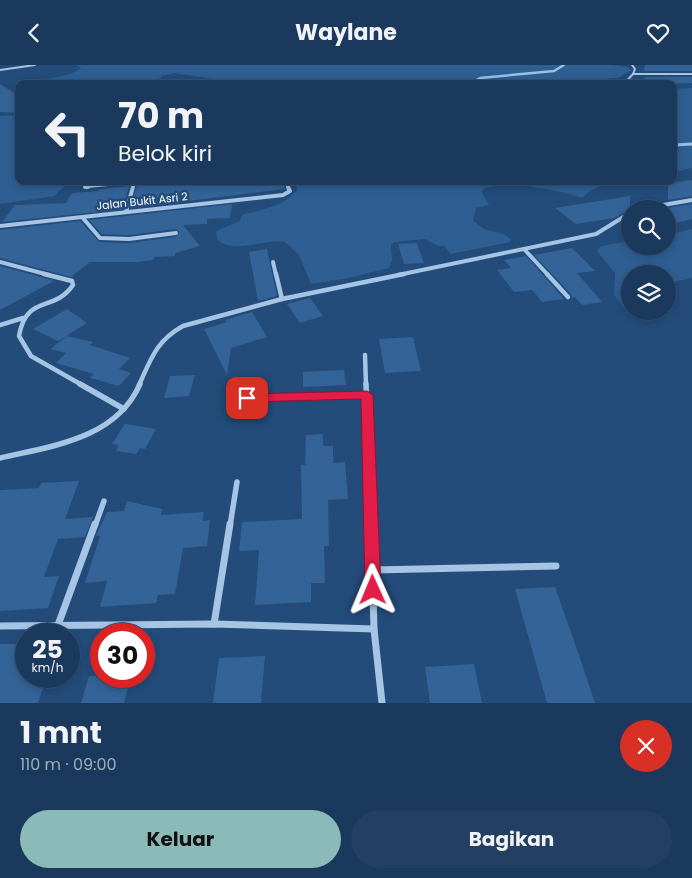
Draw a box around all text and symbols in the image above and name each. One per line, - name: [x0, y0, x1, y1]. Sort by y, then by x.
- text: Waylane: [295, 17, 397, 48]
- icon: back: [20, 19, 48, 47]
- icon: heart: [644, 19, 672, 47]
- text: 70 m: [118, 91, 204, 140]
- icon: left: [35, 100, 100, 165]
- text: Belok kiri: [118, 138, 212, 169]
- street label: Jalan Bukit Asri 2: [96, 188, 188, 214]
- map controls: [621, 200, 676, 320]
- button: search: [621, 200, 676, 255]
- button: layers: [621, 265, 676, 320]
- pin: [226, 377, 268, 419]
- icon: arrive: [233, 384, 261, 412]
- position arrow: [346, 563, 398, 615]
- speed limit sign: 30: [90, 623, 155, 688]
- text: 25: [32, 632, 63, 667]
- text: km/h: [32, 659, 63, 676]
- text: 1 mnt: [20, 711, 102, 754]
- button: close: [620, 720, 672, 772]
- text: 110 m · 09:00: [20, 753, 117, 776]
- button: Keluar: [20, 810, 341, 868]
- button: Bagikan: [351, 810, 672, 868]

